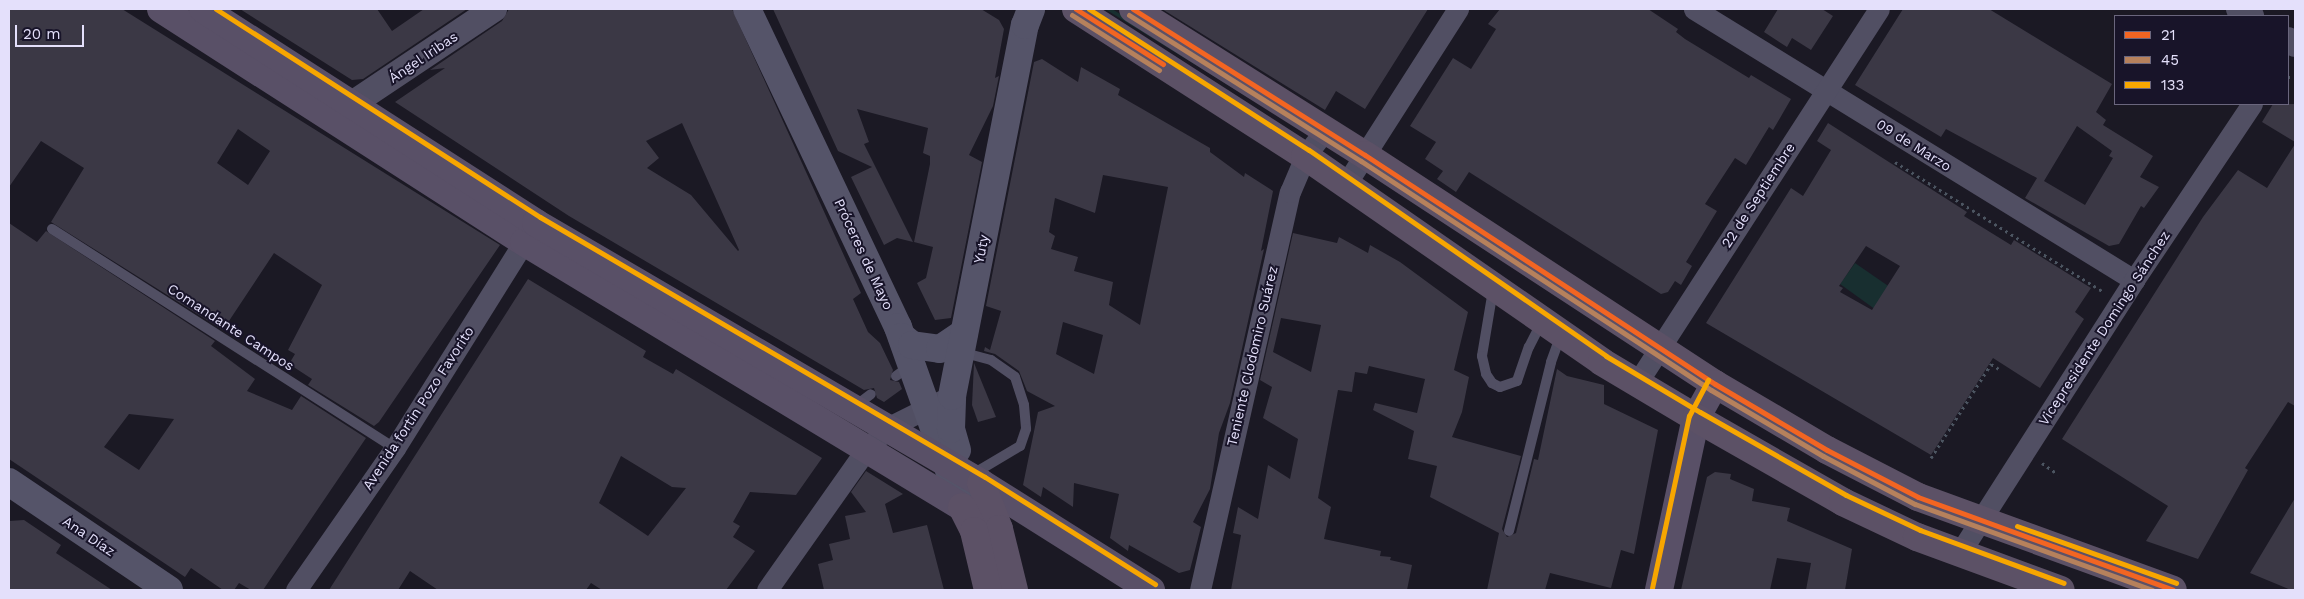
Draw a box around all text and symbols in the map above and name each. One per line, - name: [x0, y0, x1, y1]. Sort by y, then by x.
- scale bar: [18, 15, 86, 47]
- legend: [2114, 15, 2289, 105]
- text: 20 m: [23, 25, 61, 43]
- text: 21: [2161, 26, 2176, 44]
- street label: Ángel Iribas: [385, 28, 461, 86]
- text: 45: [2161, 51, 2179, 69]
- text: 133: [2161, 76, 2184, 94]
- street label: 09 de Marzo: [1873, 115, 1955, 175]
- street label: 22 de Septiembre: [1718, 139, 1798, 251]
- street label: Próceres de Mayo: [831, 196, 897, 312]
- street label: Vicepresidente Domingo Sánchez: [2035, 228, 2173, 428]
- street label: Yuty: [970, 233, 992, 265]
- street label: Teniente Clodomiro Suárez: [1223, 264, 1281, 448]
- street label: Comandante Campos: [165, 280, 297, 374]
- street label: Avenida fortin Pozo Favorito: [359, 323, 477, 493]
- street label: Ana Díaz: [60, 512, 118, 560]

